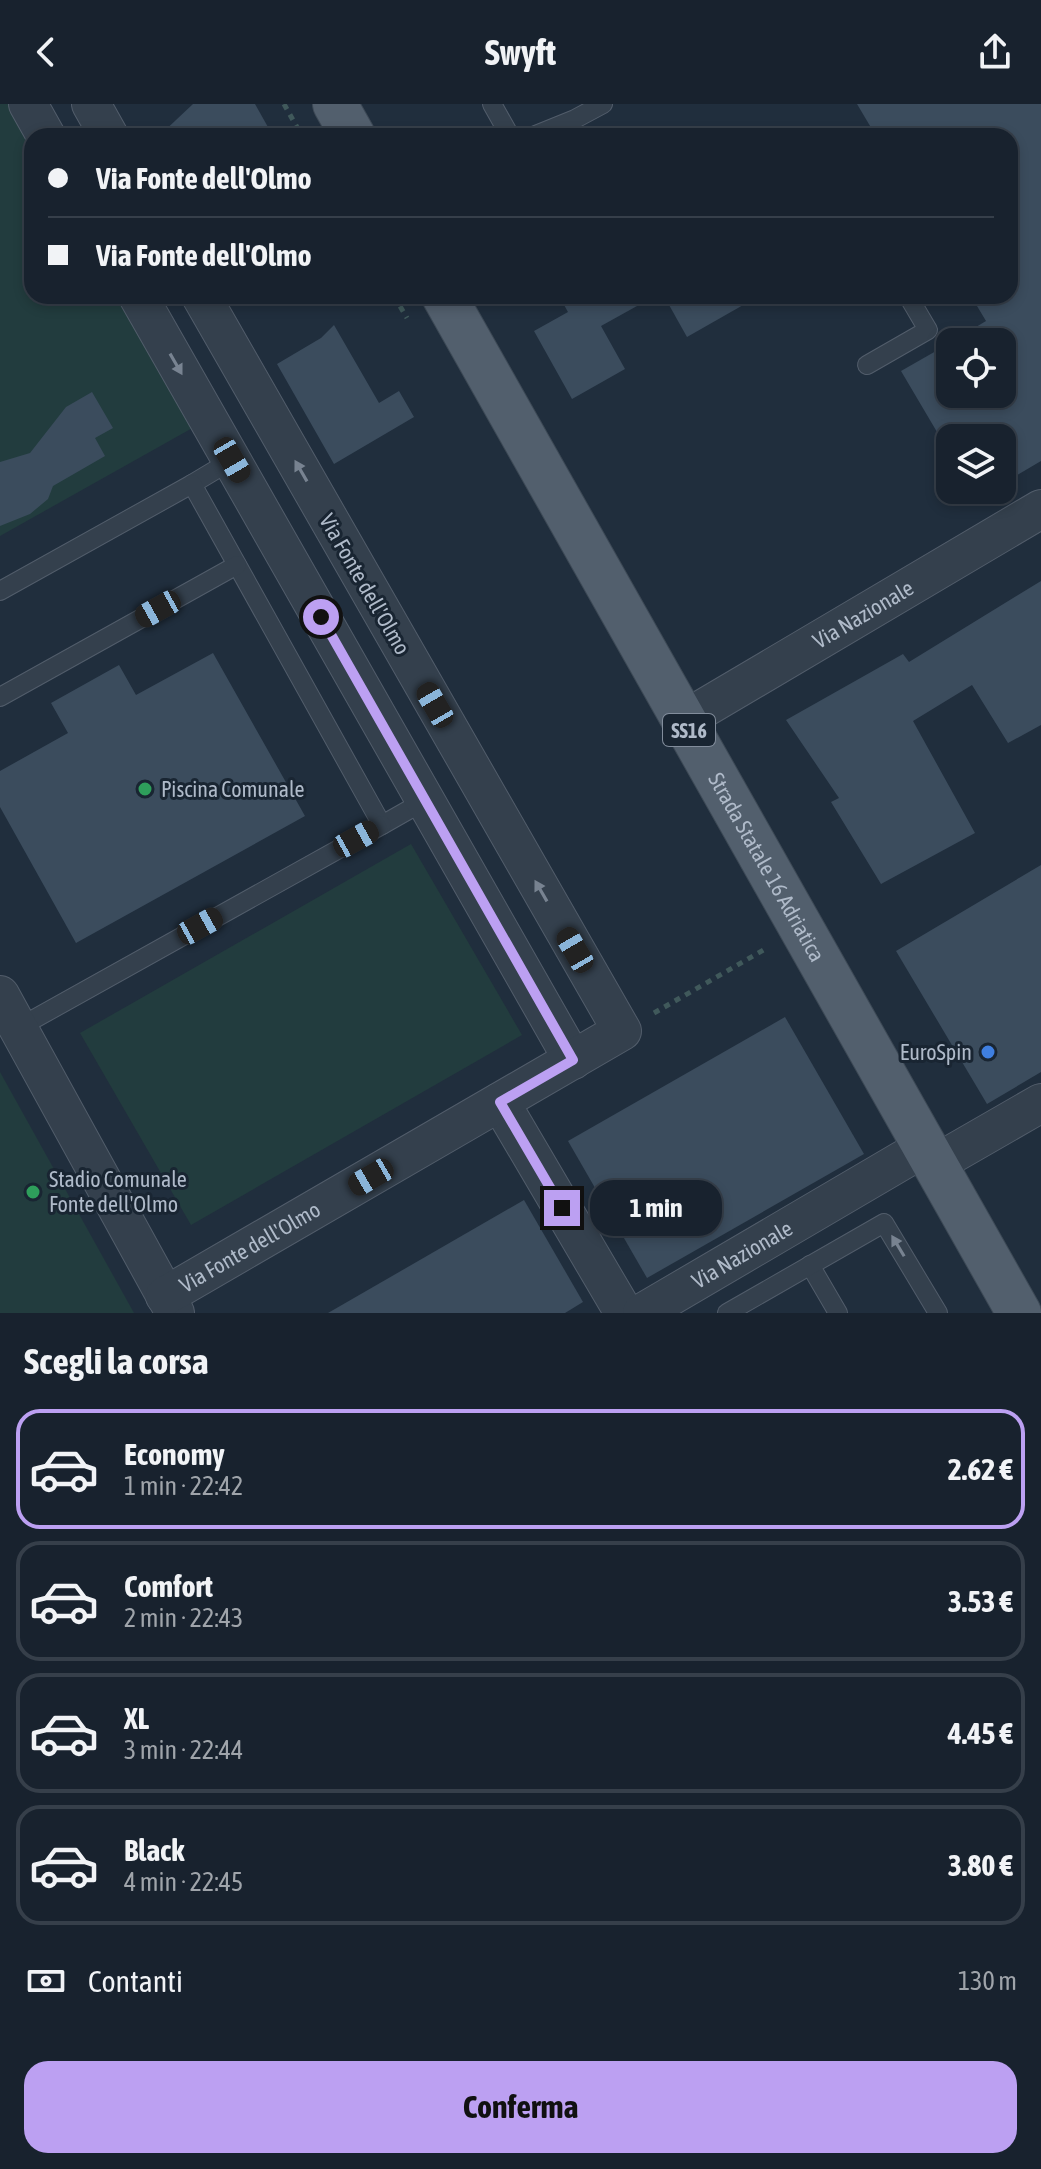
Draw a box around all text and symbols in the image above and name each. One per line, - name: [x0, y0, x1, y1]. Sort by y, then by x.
- icon: back: [24, 30, 68, 74]
- icon: share: [973, 30, 1017, 74]
- text: Swyft: [485, 31, 556, 73]
- text: Via Fonte dell'Olmo: [96, 161, 312, 195]
- text: Via Fonte dell'Olmo: [96, 238, 312, 272]
- map controls: [936, 328, 1016, 504]
- button: locate: [936, 328, 1016, 408]
- one-way arrow: [169, 353, 183, 375]
- button: layers: [936, 424, 1016, 504]
- car: [210, 433, 254, 487]
- one-way arrow: [294, 460, 308, 482]
- street label: Via Fonte dell'Olmo: [314, 509, 416, 659]
- street label: Via Nazionale: [808, 574, 918, 654]
- car: [131, 587, 185, 631]
- route start: [303, 599, 339, 635]
- car: [413, 678, 457, 732]
- road number: SS16: [663, 714, 715, 746]
- street label: Strada Statale 16 Adriatica: [703, 768, 831, 966]
- place label: Piscina Comunale: [161, 776, 305, 802]
- marker: Piscina Comunale: [136, 780, 154, 798]
- car: [329, 817, 383, 861]
- one-way arrow: [534, 880, 548, 902]
- car: [173, 904, 227, 948]
- car: [553, 923, 597, 977]
- place label: EuroSpin: [900, 1039, 972, 1065]
- marker: EuroSpin: [979, 1043, 997, 1061]
- car: [344, 1155, 398, 1199]
- place label: Stadio Comunale Fonte dell'Olmo: [49, 1166, 187, 1217]
- callout: 1 min: [590, 1180, 722, 1236]
- marker: Stadio Comunale Fonte dell'Olmo: [24, 1183, 42, 1201]
- route end: [544, 1190, 580, 1226]
- text: 1 min: [629, 1193, 683, 1223]
- street label: Via Fonte dell'Olmo: [175, 1196, 325, 1298]
- street label: Via Nazionale: [687, 1215, 797, 1294]
- one-way arrow: [891, 1235, 905, 1257]
- text: Scegli la corsa: [24, 1340, 209, 1382]
- icon: car: [28, 1433, 100, 1505]
- text: Economy: [124, 1437, 225, 1471]
- text: 2.62 €: [948, 1452, 1013, 1486]
- text: 1 min · 22:42: [124, 1471, 243, 1501]
- icon: car: [28, 1565, 100, 1637]
- text: Comfort: [124, 1569, 213, 1603]
- text: 3.53 €: [948, 1584, 1013, 1618]
- text: 2 min · 22:43: [124, 1603, 243, 1633]
- icon: car: [28, 1697, 100, 1769]
- text: XL: [124, 1701, 149, 1735]
- text: 4.45 €: [948, 1716, 1013, 1750]
- text: 3 min · 22:44: [124, 1735, 243, 1765]
- icon: car: [28, 1829, 100, 1901]
- text: Black: [124, 1833, 184, 1867]
- text: 3.80 €: [948, 1848, 1013, 1882]
- text: 4 min · 22:45: [124, 1867, 243, 1897]
- icon: cash: [24, 1959, 68, 2003]
- text: Contanti: [88, 1964, 183, 1998]
- text: 130 m: [958, 1966, 1017, 1996]
- button: Conferma: [24, 2061, 1017, 2153]

